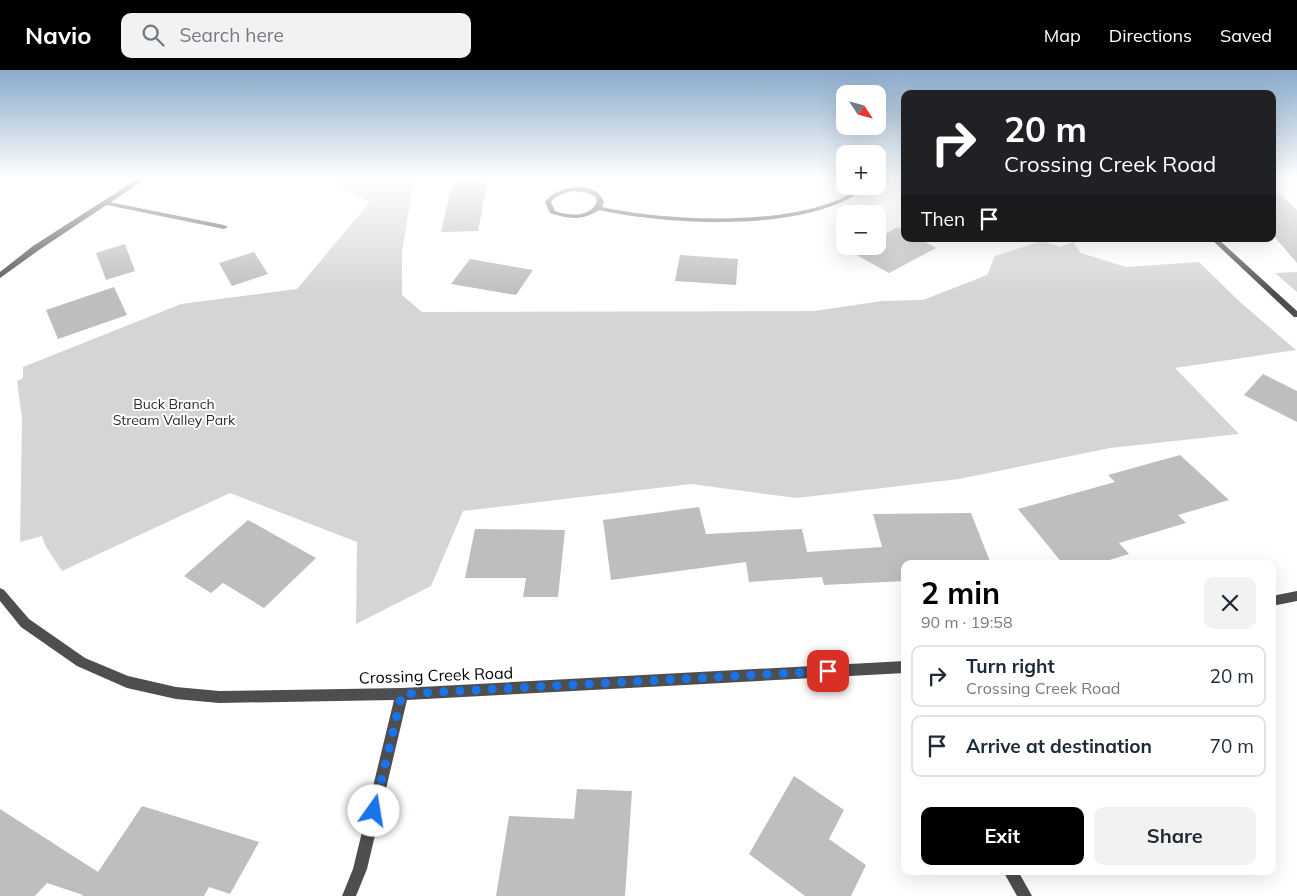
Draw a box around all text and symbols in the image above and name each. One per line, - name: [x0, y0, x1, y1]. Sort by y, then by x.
- search box: [121, 13, 471, 58]
- text: Navio: [25, 20, 91, 50]
- icon: search: [139, 21, 167, 49]
- text: Search here: [179, 23, 284, 47]
- text: Map: [1044, 24, 1081, 47]
- text: Directions: [1109, 24, 1192, 47]
- text: Saved: [1220, 24, 1272, 47]
- north arrow: [836, 85, 886, 135]
- map controls: [836, 85, 886, 255]
- text: 20 m: [1004, 107, 1087, 151]
- icon: right: [921, 110, 986, 175]
- button: +: [836, 145, 886, 195]
- text: Crossing Creek Road: [1004, 150, 1216, 178]
- button: −: [836, 205, 886, 255]
- icon: arrive: [975, 205, 1003, 233]
- text: Then: [921, 207, 965, 231]
- park label: Buck Branch Stream Valley Park: [113, 395, 236, 429]
- text: 2 min: [921, 574, 1000, 612]
- button: close: [1204, 577, 1256, 629]
- text: 90 m · 19:58: [921, 612, 1013, 632]
- pin: [807, 650, 849, 692]
- text: Turn right: [966, 654, 1055, 678]
- icon: arrive: [814, 657, 842, 685]
- street label: Crossing Creek Road: [359, 662, 513, 688]
- icon: right: [923, 662, 951, 690]
- text: 20 m: [1210, 664, 1254, 688]
- text: Crossing Creek Road: [966, 678, 1120, 698]
- icon: arrive: [923, 732, 951, 760]
- text: Arrive at destination: [966, 734, 1152, 758]
- text: 70 m: [1210, 734, 1254, 758]
- position arrow: [347, 784, 399, 836]
- button: Exit: [921, 807, 1084, 865]
- button: Share: [1094, 807, 1256, 865]

